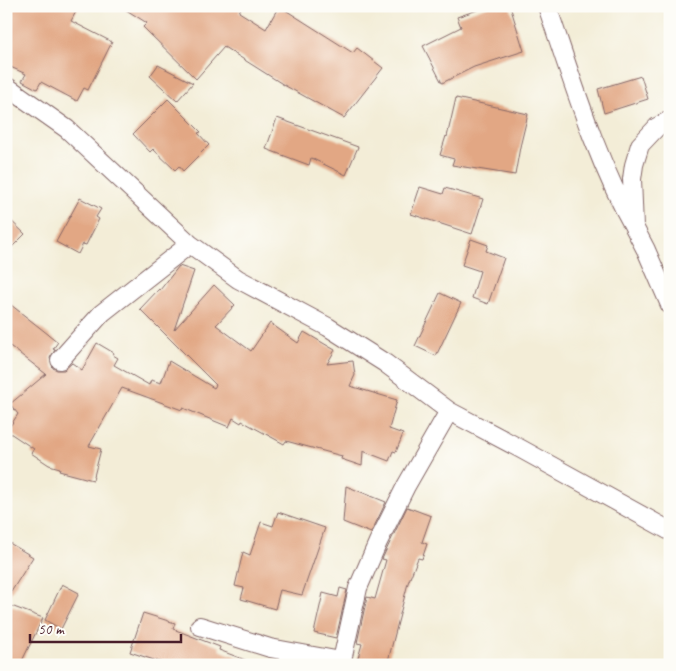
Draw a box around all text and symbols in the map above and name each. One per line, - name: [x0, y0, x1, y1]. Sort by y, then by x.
- scale bar: [30, 611, 181, 643]
- text: 50 m: [38, 620, 65, 639]

